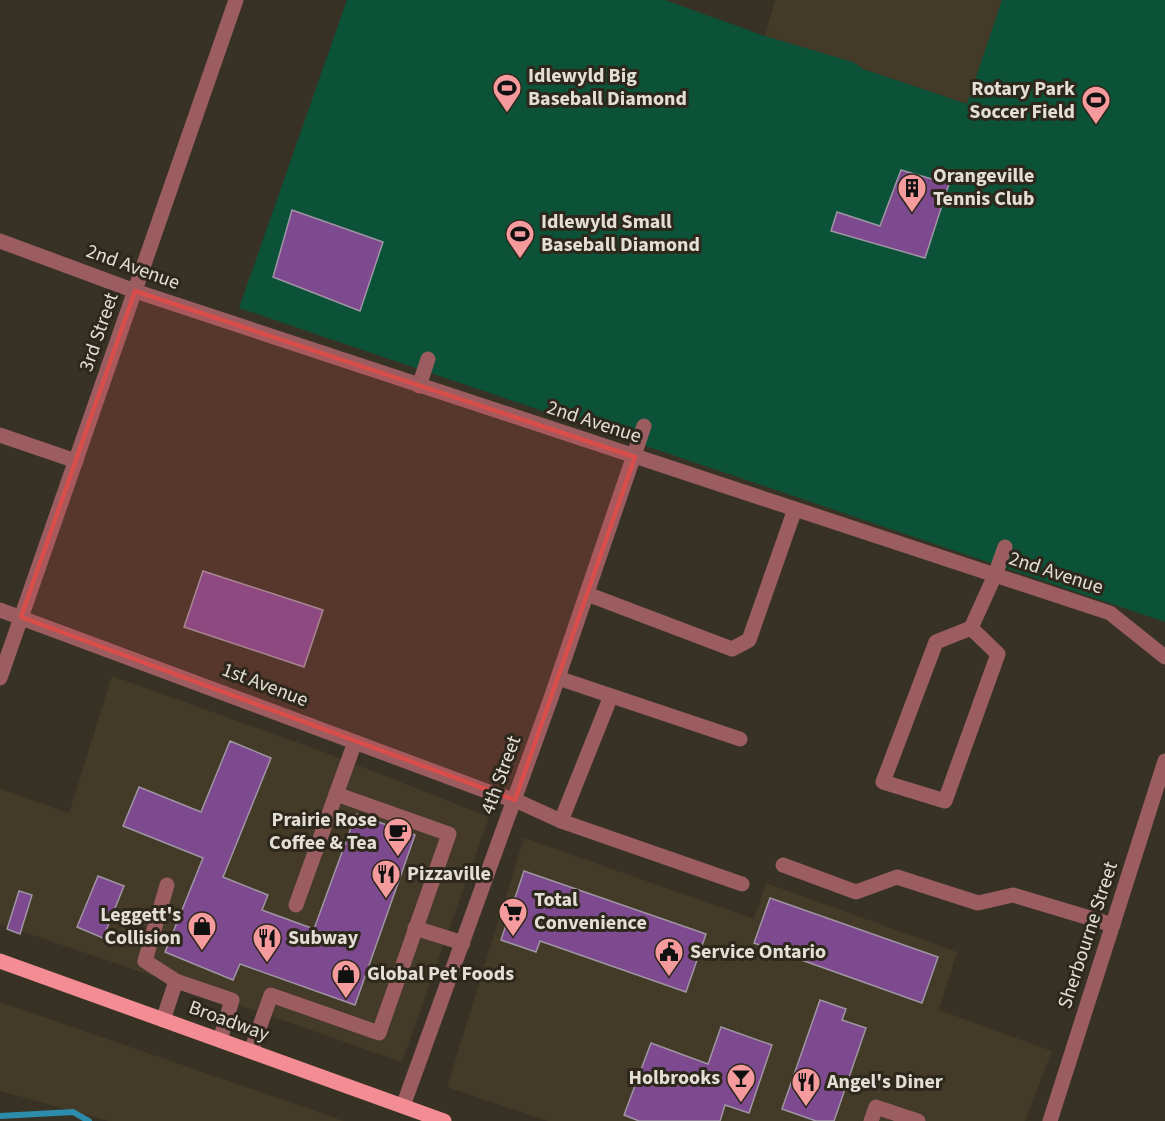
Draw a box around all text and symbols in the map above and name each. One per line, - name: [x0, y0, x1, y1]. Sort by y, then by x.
- place label: Idlewyld Big Baseball Diamond: [528, 62, 687, 113]
- sports icon: Idlewyld Big Baseball Diamond: [491, 72, 523, 114]
- place label: Rotary Park Soccer Field: [969, 75, 1075, 126]
- sports icon: Rotary Park Soccer Field: [1080, 84, 1112, 126]
- place label: Orangeville Tennis Club: [933, 162, 1034, 213]
- building icon: Orangeville Tennis Club: [896, 172, 928, 214]
- place label: Idlewyld Small Baseball Diamond: [541, 208, 700, 259]
- sports icon: Idlewyld Small Baseball Diamond: [504, 218, 536, 260]
- street label: 2nd Avenue: [82, 237, 184, 297]
- street label: 3rd Street: [72, 289, 126, 375]
- street label: 2nd Avenue: [543, 394, 645, 450]
- street label: 2nd Avenue: [1005, 545, 1107, 601]
- street label: 1st Avenue: [218, 656, 312, 714]
- street label: 4th Street: [474, 732, 528, 818]
- place label: Prairie Rose Coffee & Tea: [269, 806, 377, 857]
- cafe icon: Prairie Rose Coffee & Tea: [382, 816, 414, 858]
- restaurant icon: Pizzaville: [370, 858, 402, 900]
- street label: Sherbourne Street: [1051, 858, 1125, 1012]
- place label: Pizzaville: [407, 860, 491, 888]
- place label: Total Convenience: [534, 886, 647, 937]
- supermarket icon: Total Convenience: [497, 896, 529, 938]
- place label: Leggett's Collision: [100, 901, 181, 952]
- shop icon: Leggett's Collision: [186, 910, 218, 952]
- restaurant icon: Subway: [251, 922, 283, 964]
- place label: Subway: [288, 924, 359, 952]
- public building icon: Service Ontario: [653, 936, 685, 978]
- place label: Service Ontario: [690, 938, 826, 966]
- shop icon: Global Pet Foods: [330, 958, 362, 1000]
- place label: Global Pet Foods: [367, 960, 514, 988]
- street label: Broadway: [185, 994, 274, 1049]
- bar icon: Holbrooks: [725, 1062, 757, 1104]
- place label: Holbrooks: [628, 1064, 720, 1092]
- restaurant icon: Angel's Diner: [790, 1066, 822, 1108]
- place label: Angel's Diner: [826, 1068, 943, 1096]

